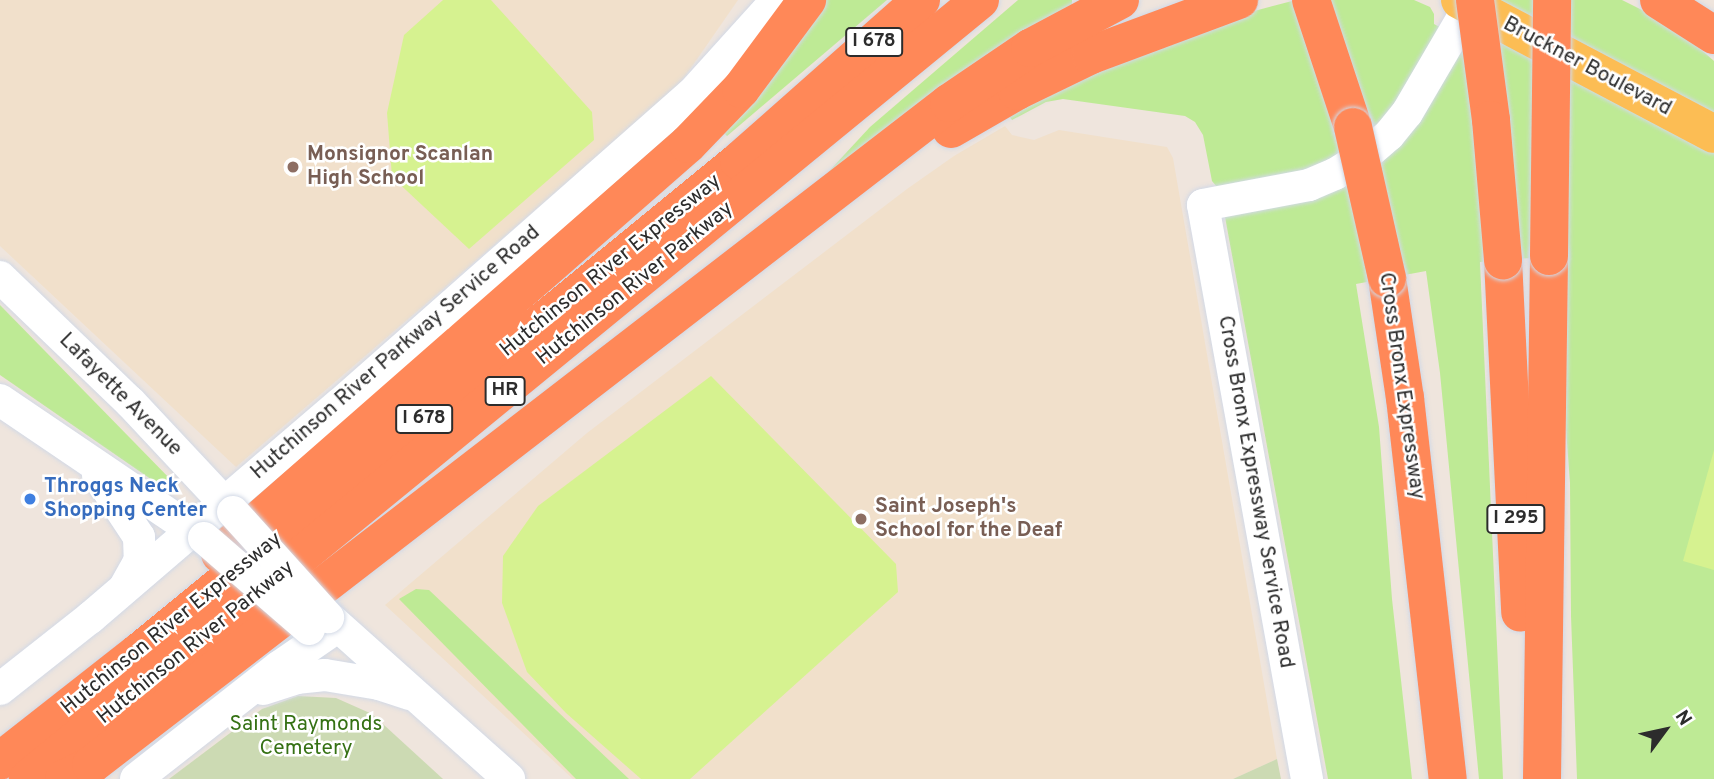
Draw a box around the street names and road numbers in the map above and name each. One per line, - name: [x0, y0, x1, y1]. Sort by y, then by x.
- street label: Bruckner Boulevard: [1499, 12, 1675, 122]
- road number: I 678: [844, 26, 904, 58]
- street label: Hutchinson River Expressway: [496, 169, 726, 363]
- street label: Hutchinson River Parkway: [531, 197, 739, 371]
- street label: Hutchinson River Parkway Service Road: [246, 221, 546, 485]
- street label: Cross Bronx Expressway: [1373, 271, 1429, 501]
- street label: Cross Bronx Expressway Service Road: [1212, 314, 1298, 670]
- street label: Lafayette Avenue: [53, 328, 187, 462]
- road number: HR: [484, 376, 526, 406]
- road number: I 678: [394, 404, 454, 434]
- road number: I 295: [1486, 504, 1546, 534]
- street label: Hutchinson River Expressway: [57, 527, 287, 721]
- street label: Hutchinson River Parkway: [92, 556, 300, 730]

